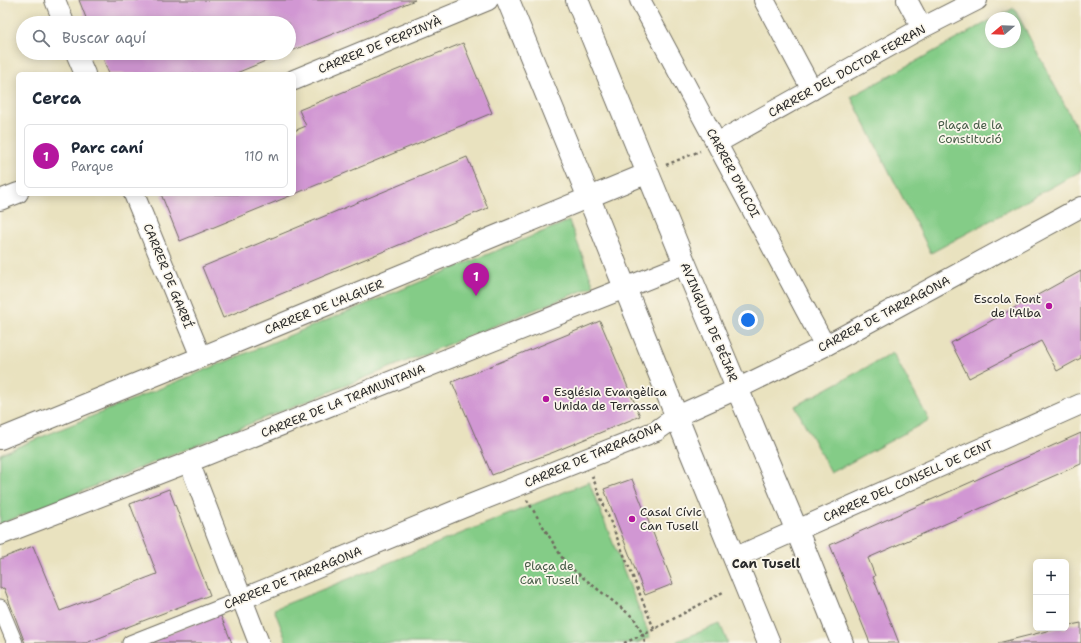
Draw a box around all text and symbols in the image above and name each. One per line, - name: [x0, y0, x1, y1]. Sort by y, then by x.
- north arrow: [985, 12, 1021, 48]
- street label: CARRER DE PERPINYÀ: [316, 13, 444, 77]
- search box: [16, 16, 296, 60]
- street label: CARRER DEL DOCTOR FERRAN: [765, 21, 929, 121]
- icon: search: [30, 27, 52, 49]
- text: Buscar aquí: [62, 28, 146, 48]
- text: Cerca: [32, 87, 81, 109]
- park label: Plaça de la Constitució: [938, 117, 1003, 147]
- street label: CARRER D'ALCOI: [703, 126, 763, 221]
- text: Parc caní: [71, 138, 143, 158]
- text: 1: [43, 148, 49, 165]
- text: 110 m: [244, 148, 279, 165]
- text: Parque: [71, 158, 114, 175]
- street label: CARRER DE GARBÍ: [140, 221, 196, 331]
- street label: AVINGUDA DE BÉJAR: [677, 260, 741, 384]
- pin: 1: [463, 263, 489, 296]
- street label: CARRER DE TARRAGONA: [815, 272, 953, 356]
- street label: CARRER DE L'ALGUER: [262, 276, 386, 338]
- place label: Escola Font de l'Alba: [974, 291, 1042, 321]
- marker: Escola Font de l'Alba: [1044, 301, 1054, 311]
- your location: [738, 310, 758, 330]
- street label: CARRER DE LA TRAMUNTANA: [259, 361, 428, 441]
- place label: Església Evangèlica Unida de Terrassa: [554, 384, 667, 414]
- marker: Església Evangèlica Unida de Terrassa: [541, 394, 551, 404]
- street label: CARRER DE TARRAGONA: [522, 419, 664, 491]
- street label: CARRER DEL CONSELL DE CENT: [821, 436, 996, 526]
- place label: Casal Cívic Can Tusell: [640, 504, 702, 534]
- marker: Casal Cívic Can Tusell: [627, 514, 637, 524]
- street label: CARRER DE TARRAGONA: [222, 543, 365, 613]
- district label: Can Tusell: [732, 555, 801, 572]
- park label: Plaça de Can Tusell: [520, 558, 579, 588]
- map controls: [1033, 559, 1069, 631]
- button: +: [1033, 559, 1069, 595]
- button: −: [1033, 595, 1069, 631]

